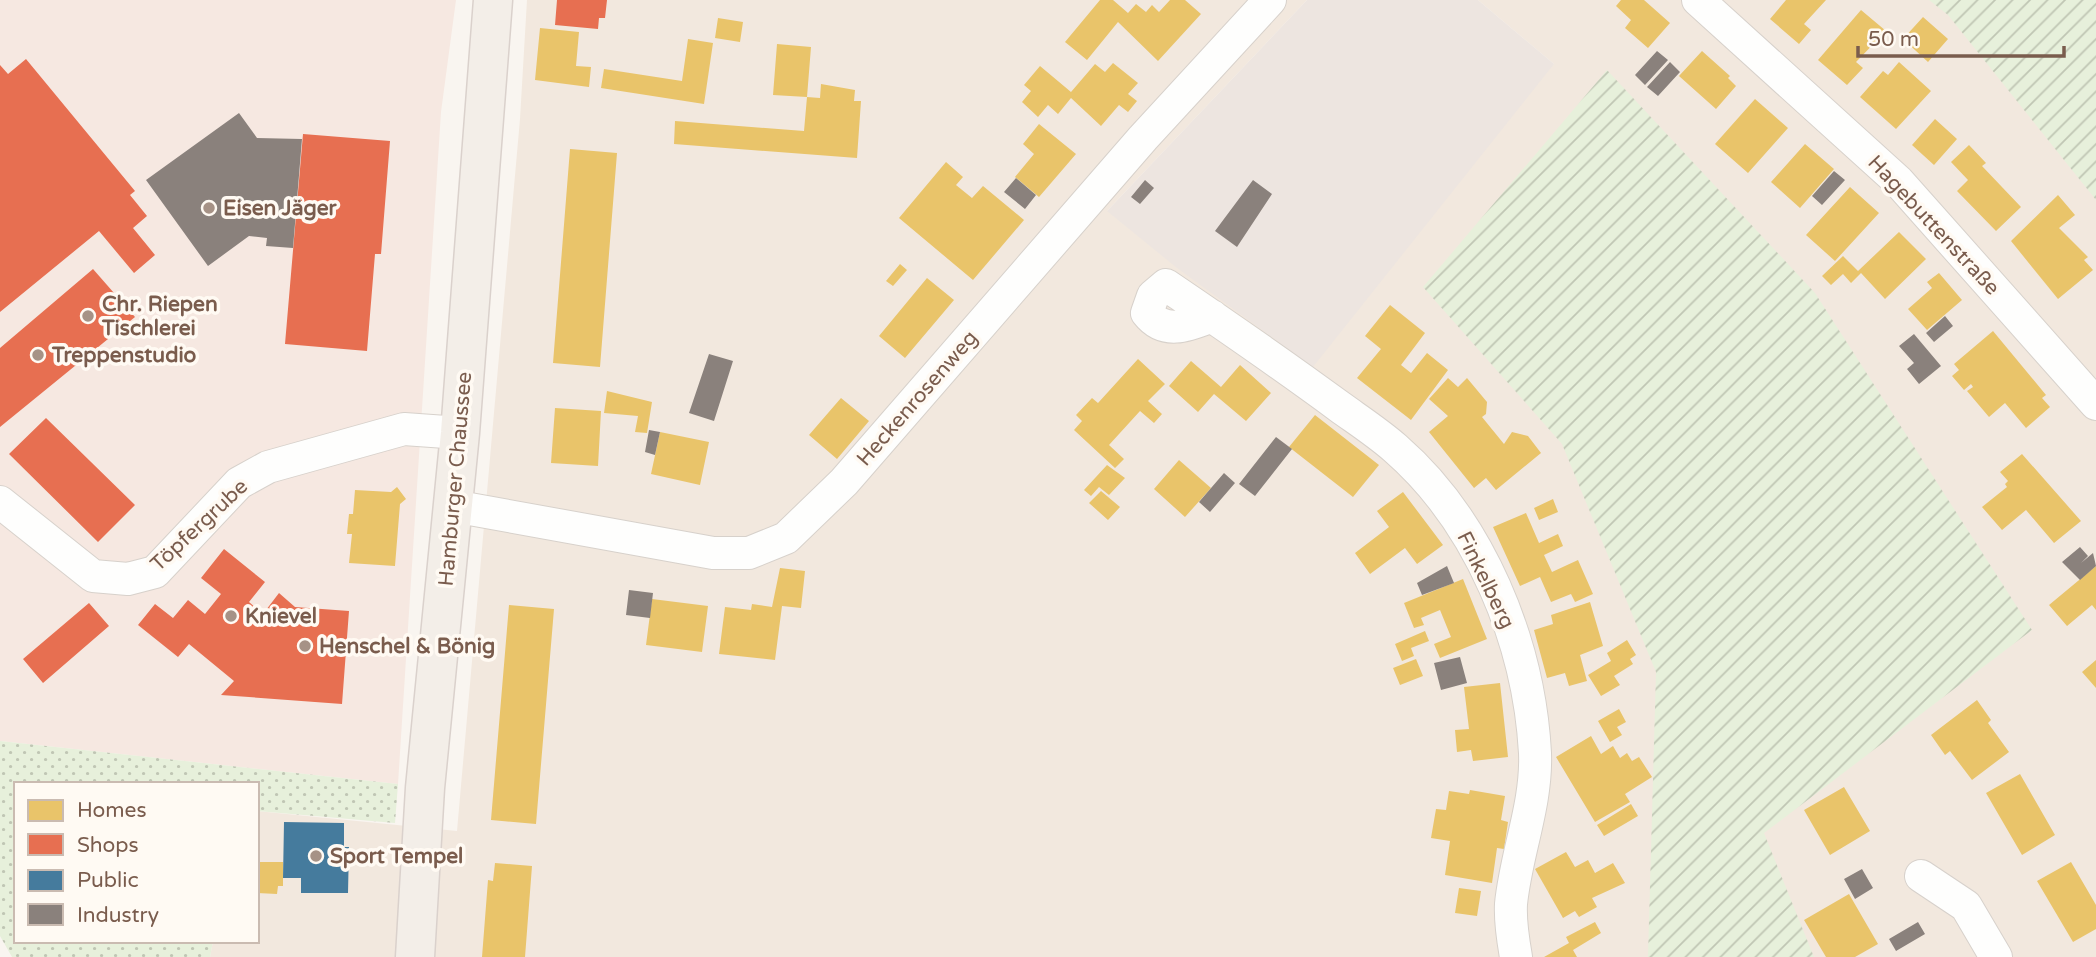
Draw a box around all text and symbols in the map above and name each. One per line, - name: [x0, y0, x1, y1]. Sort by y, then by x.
- scale bar: [1858, 14, 2064, 58]
- text: 50 m: [1868, 27, 1919, 52]
- street label: Hagebuttenstraße: [1862, 150, 2005, 300]
- place label: Eisen Jäger: [223, 196, 338, 221]
- marker: Eisen Jäger: [201, 200, 217, 216]
- place label: Chr. Riepen Tischlerei: [101, 292, 218, 341]
- marker: Chr. Riepen Tischlerei: [80, 308, 96, 324]
- street label: Heckenrosenweg: [852, 325, 983, 471]
- place label: Treppenstudio: [51, 343, 197, 368]
- marker: Treppenstudio: [30, 347, 46, 363]
- street label: Hamburger Chaussee: [434, 371, 477, 587]
- street label: Töpfergrube: [146, 474, 253, 577]
- street label: Finkelberg: [1451, 528, 1520, 633]
- place label: Knievel: [245, 604, 317, 629]
- marker: Knievel: [223, 608, 239, 624]
- place label: Henschel & Bönig: [319, 634, 495, 659]
- marker: Henschel & Bönig: [297, 638, 313, 654]
- legend: [14, 782, 259, 943]
- text: Homes: [77, 798, 147, 823]
- text: Shops: [77, 833, 139, 858]
- place label: Sport Tempel: [330, 844, 463, 869]
- marker: Sport Tempel: [308, 848, 324, 864]
- text: Public: [77, 868, 139, 893]
- text: Industry: [77, 903, 159, 928]

